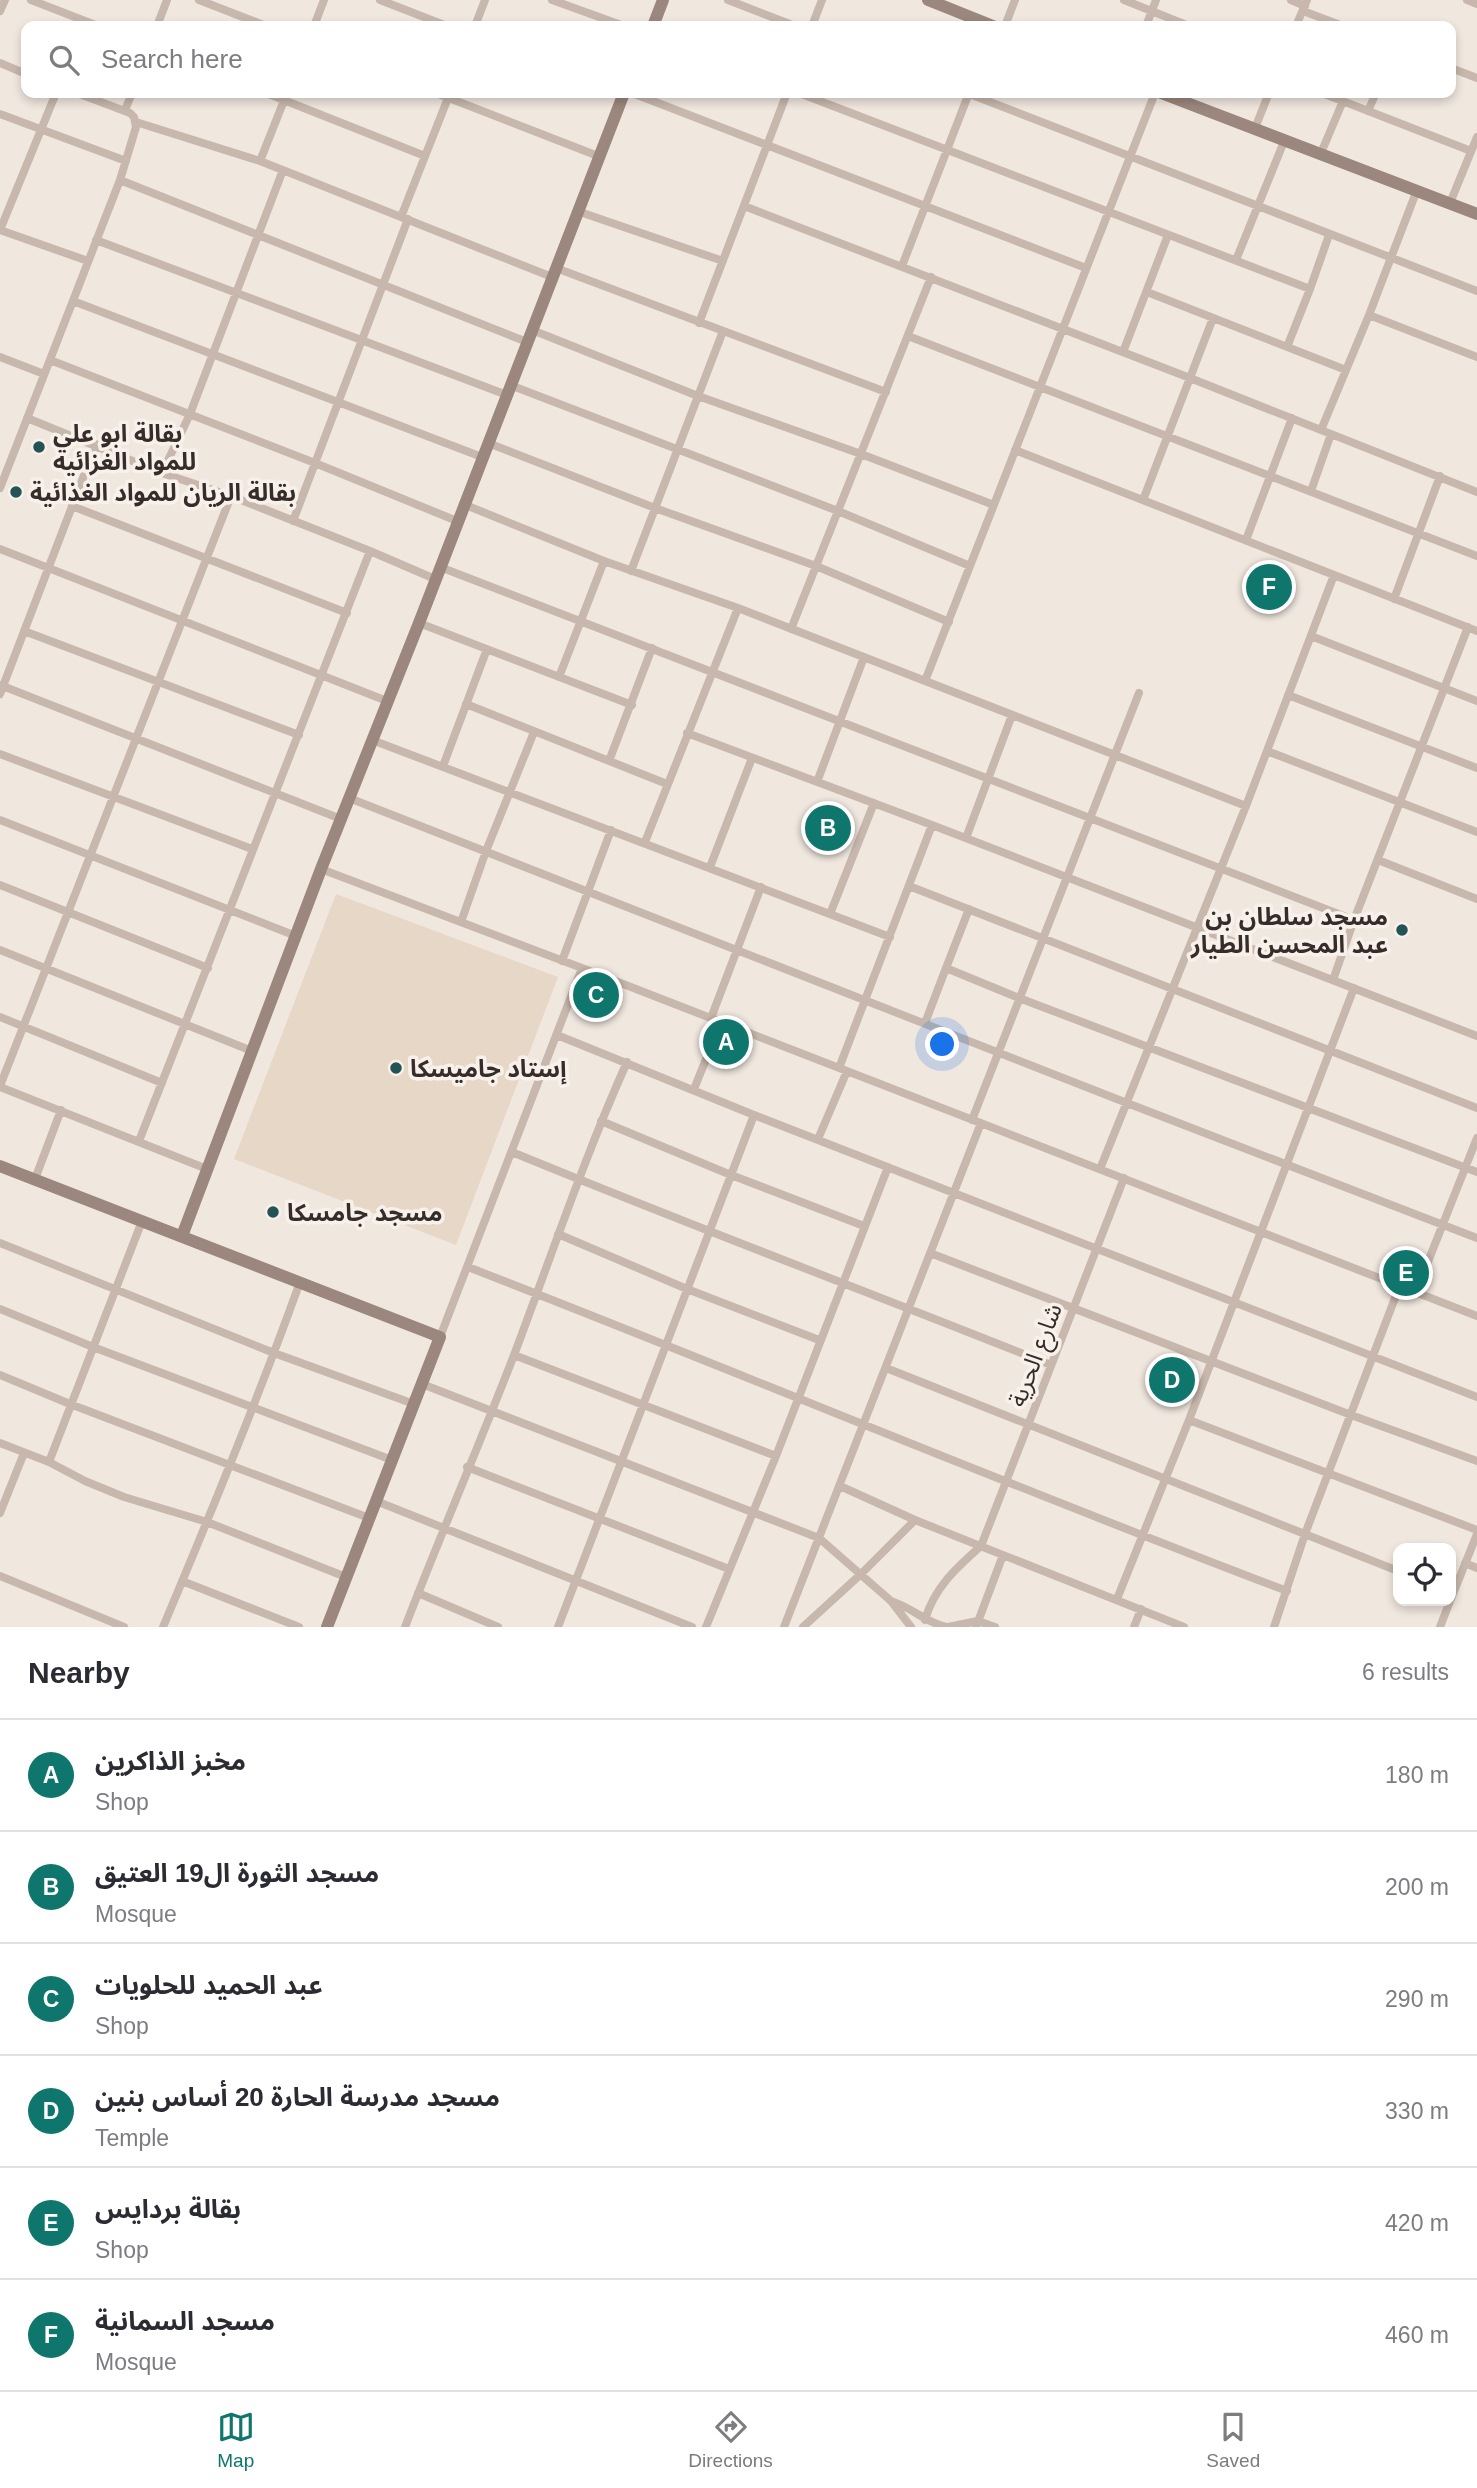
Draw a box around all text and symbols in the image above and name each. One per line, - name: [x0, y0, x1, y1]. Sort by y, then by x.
- search box: [21, 21, 1456, 98]
- icon: search: [45, 41, 83, 79]
- text: Search here: [101, 44, 243, 74]
- place label: بقالة ابو علي للمواد الغزائيه: [53, 420, 196, 476]
- marker: بقالة ابو علي للمواد الغزائيه: [31, 439, 47, 455]
- place label: بقالة الريان للمواد الغذائية: [30, 479, 296, 507]
- marker: بقالة الريان للمواد الغذائية: [8, 484, 24, 500]
- pin: F: [1246, 561, 1292, 613]
- pin: B: [805, 802, 851, 854]
- place label: مسجد سلطان بن عبد المحسن الطيار: [1190, 903, 1388, 959]
- marker: مسجد سلطان بن عبد المحسن الطيار: [1394, 922, 1410, 938]
- pin: C: [573, 969, 619, 1021]
- pin: A: [703, 1016, 749, 1068]
- your location: [925, 1027, 959, 1061]
- place label: إستاد جاميسكا: [410, 1055, 567, 1085]
- marker: إستاد جاميسكا: [388, 1060, 404, 1076]
- place label: مسجد جامسكا: [287, 1199, 442, 1227]
- marker: مسجد جامسكا: [265, 1204, 281, 1220]
- pin: E: [1383, 1247, 1429, 1299]
- street label: شارع الحرية: [1003, 1300, 1071, 1412]
- pin: D: [1149, 1354, 1195, 1406]
- map controls: [1393, 1543, 1456, 1606]
- button: locate: [1393, 1543, 1456, 1606]
- text: Nearby: [28, 1656, 130, 1689]
- text: 6 results: [1362, 1659, 1449, 1685]
- text: مخبز الذاكرين: [95, 1746, 246, 1776]
- text: A: [43, 1762, 59, 1788]
- text: 180 m: [1385, 1762, 1449, 1788]
- text: Shop: [95, 1789, 149, 1815]
- text: مسجد الثورة ال19 العتيق: [95, 1858, 379, 1888]
- text: B: [43, 1874, 59, 1900]
- text: 200 m: [1385, 1874, 1449, 1900]
- text: Mosque: [95, 1901, 177, 1927]
- text: عبد الحميد للحلويات: [95, 1970, 323, 2000]
- text: C: [43, 1986, 59, 2012]
- text: 290 m: [1385, 1986, 1449, 2012]
- text: Shop: [95, 2013, 149, 2039]
- text: مسجد مدرسة الحارة 20 أساس بنين: [95, 2082, 500, 2112]
- text: D: [43, 2098, 59, 2124]
- text: 330 m: [1385, 2098, 1449, 2124]
- text: Temple: [95, 2125, 169, 2151]
- text: بقالة بردايس: [95, 2194, 241, 2224]
- text: E: [43, 2210, 59, 2236]
- text: 420 m: [1385, 2210, 1449, 2236]
- text: Shop: [95, 2237, 149, 2263]
- text: مسجد السمانية: [95, 2306, 275, 2336]
- text: F: [44, 2322, 58, 2348]
- text: 460 m: [1385, 2322, 1449, 2348]
- text: Mosque: [95, 2349, 177, 2375]
- tab: Map: [217, 2408, 255, 2472]
- tab: Directions: [688, 2408, 773, 2472]
- tab: Saved: [1206, 2408, 1260, 2472]

